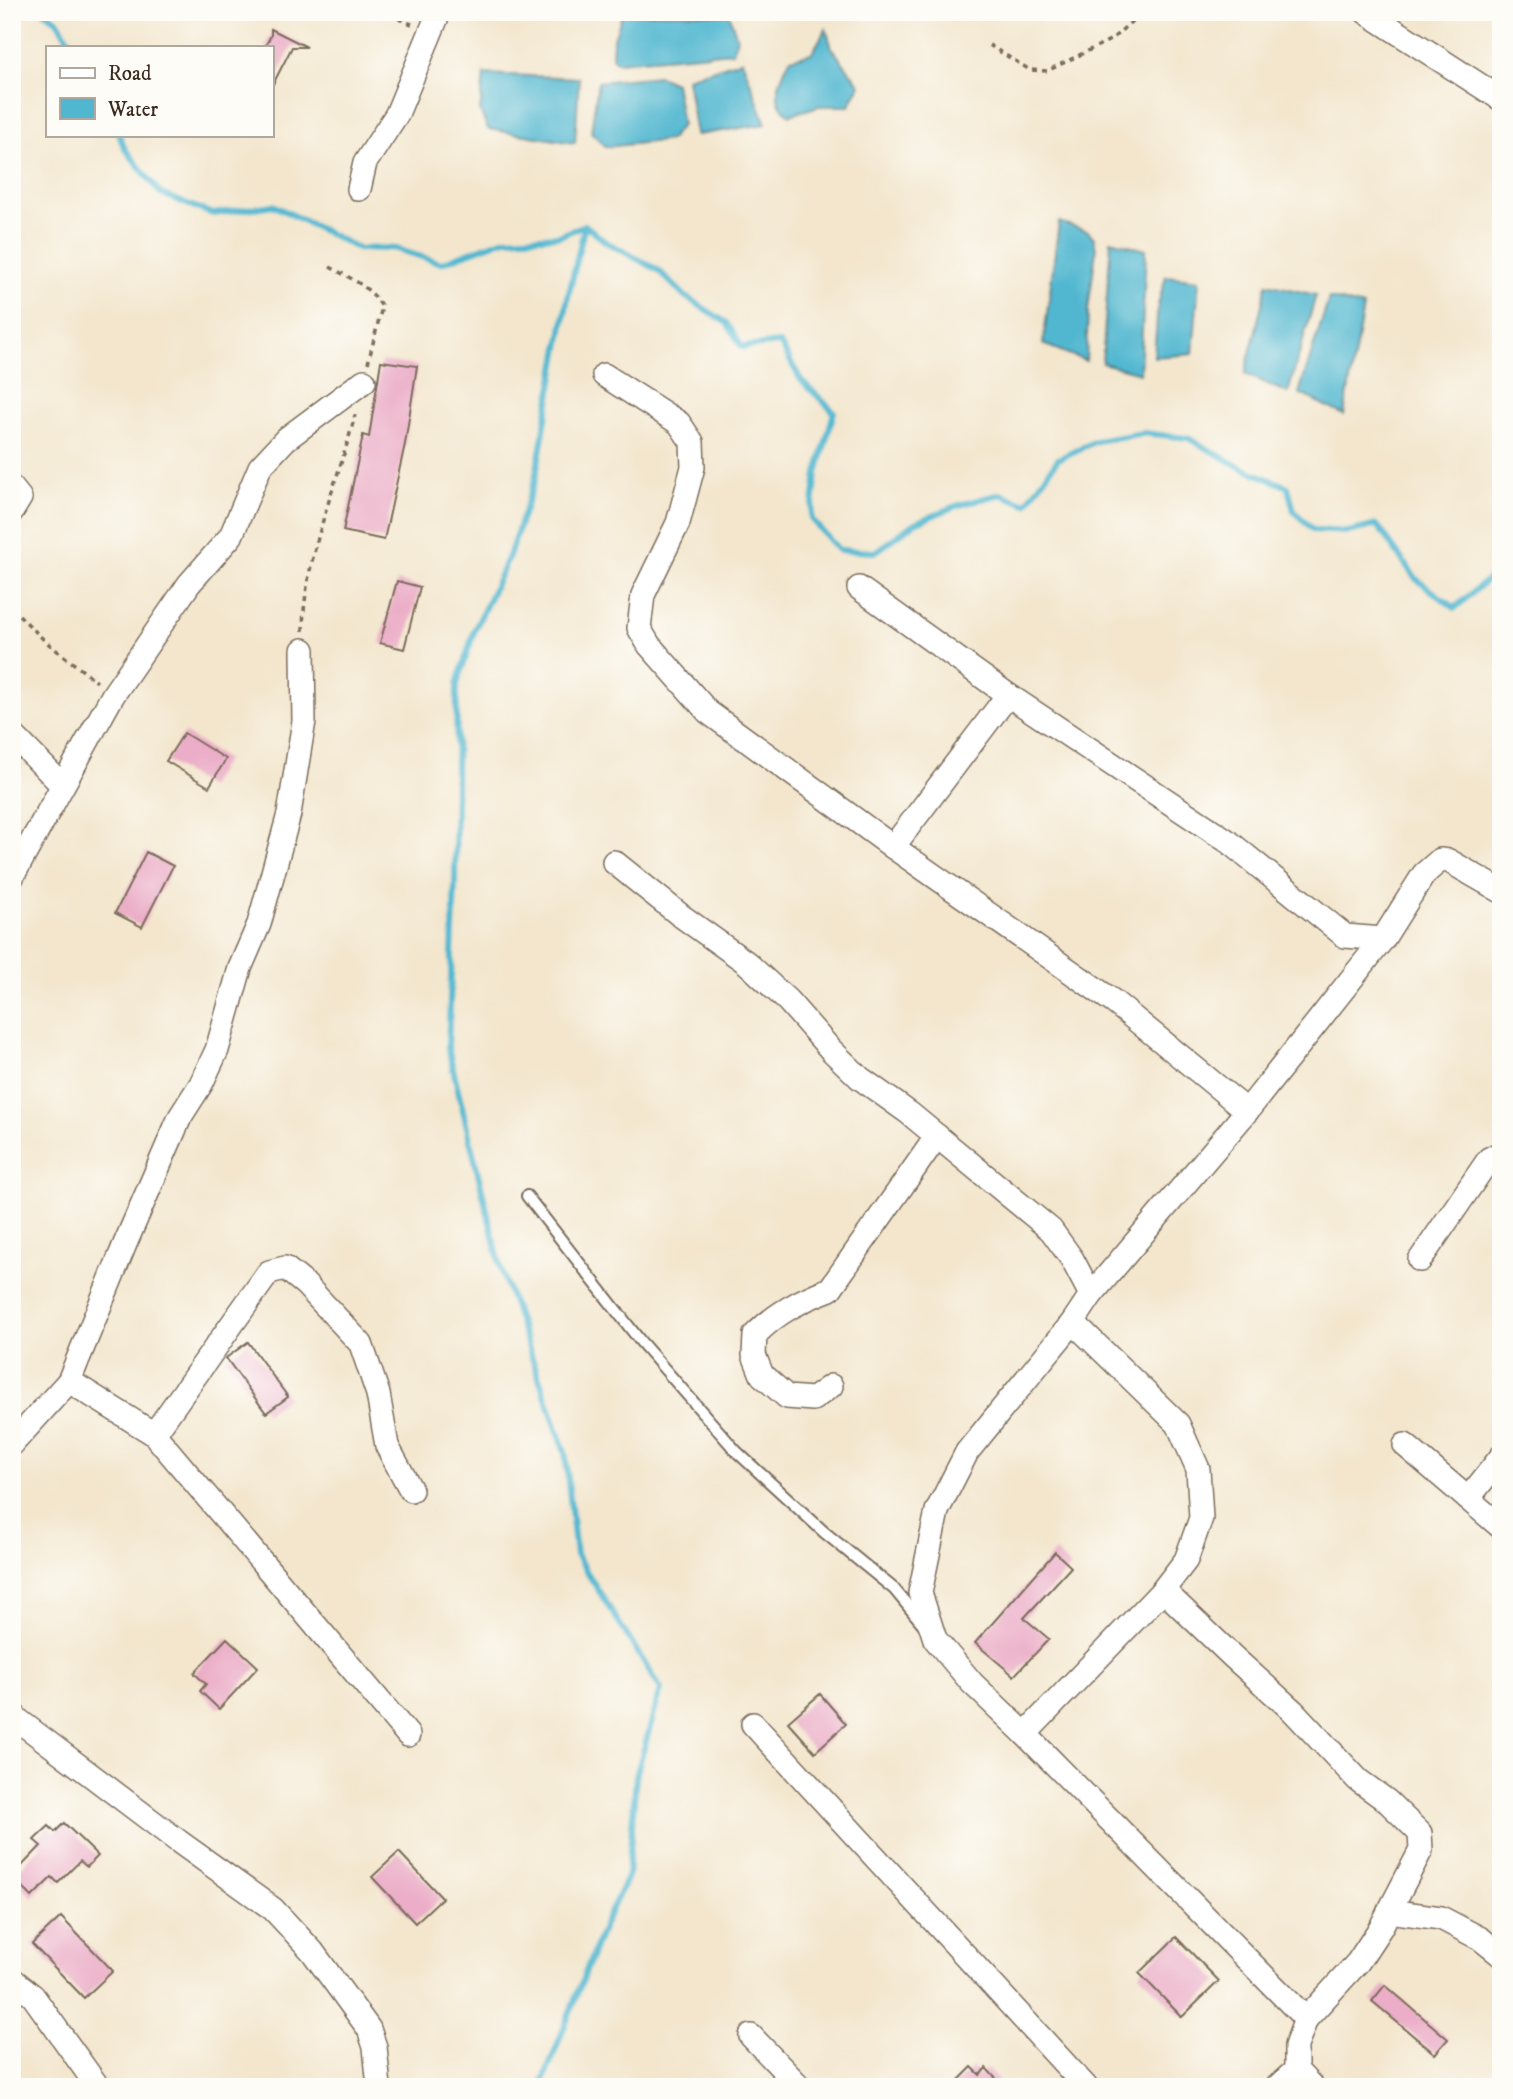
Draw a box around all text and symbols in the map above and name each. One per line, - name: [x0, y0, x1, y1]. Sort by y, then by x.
- legend: [46, 46, 273, 136]
- text: Road: [108, 61, 152, 87]
- text: Water: [107, 97, 158, 123]

